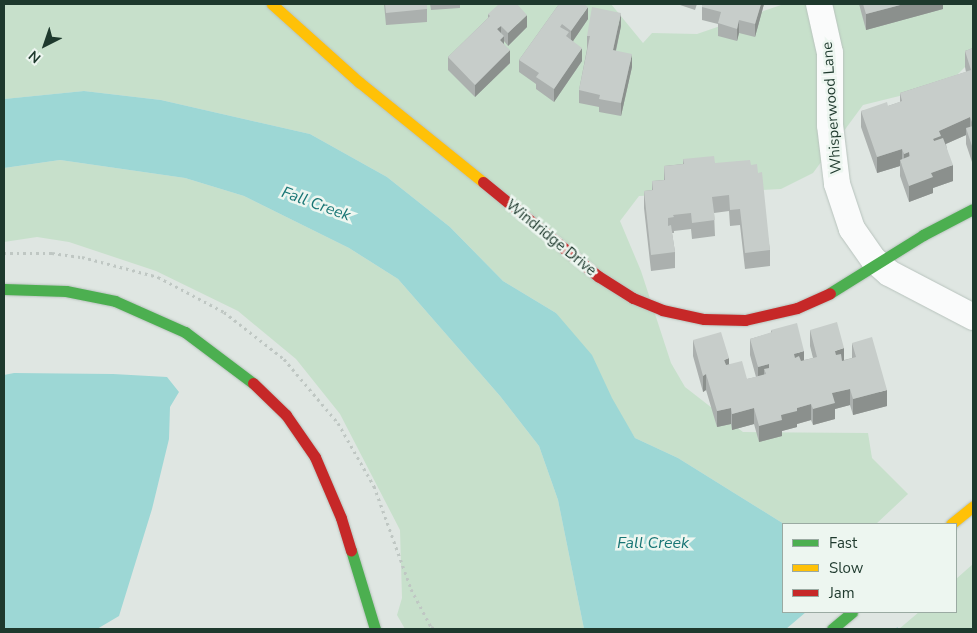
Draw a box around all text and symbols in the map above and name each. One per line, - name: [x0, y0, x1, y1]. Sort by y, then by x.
- north arrow: [20, 20, 70, 70]
- street label: Whisperwood Lane: [818, 41, 846, 175]
- text: N: [25, 46, 45, 67]
- water label: Fall Creek: [279, 183, 353, 225]
- street label: Windridge Drive: [502, 196, 600, 280]
- legend: [782, 523, 957, 613]
- water label: Fall Creek: [617, 533, 689, 553]
- text: Fast: [829, 533, 857, 553]
- text: Slow: [829, 558, 863, 578]
- text: Jam: [829, 583, 855, 603]

